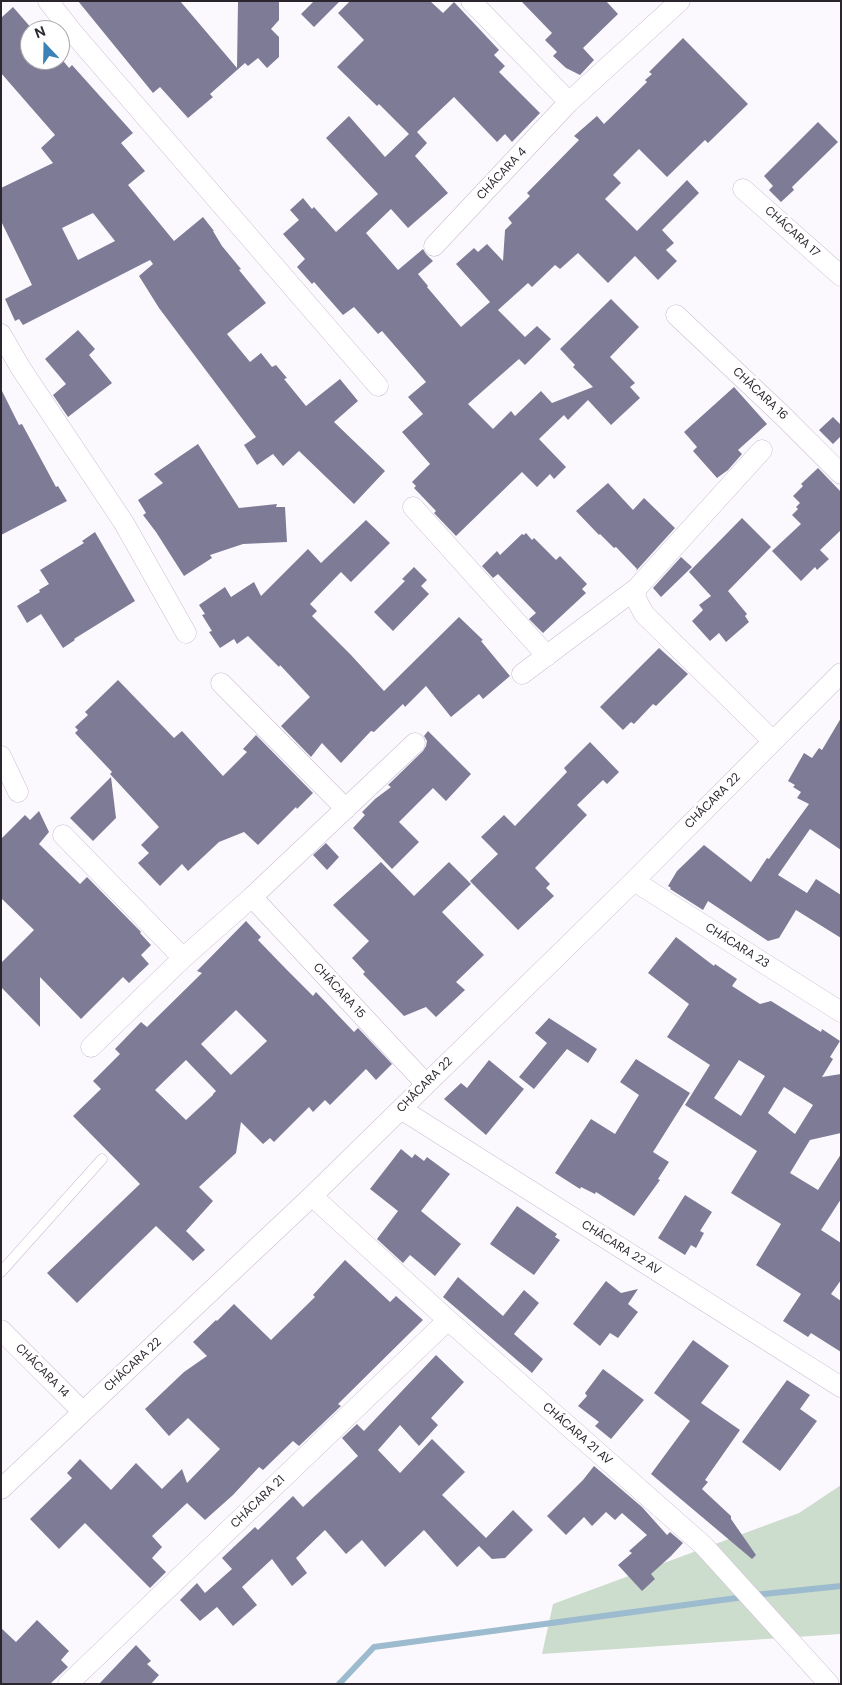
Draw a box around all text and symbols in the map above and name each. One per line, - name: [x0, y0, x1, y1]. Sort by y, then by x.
- north arrow: [20, 20, 70, 70]
- text: N: [32, 22, 48, 42]
- street label: CHÁCARA 4: [474, 145, 530, 203]
- street label: CHÁCARA 17: [762, 204, 822, 260]
- street label: CHÁCARA 16: [729, 365, 791, 423]
- street label: CHÁCARA 22: [682, 770, 744, 832]
- street label: CHÁCARA 23: [702, 921, 772, 971]
- street label: CHÁCARA 15: [310, 960, 368, 1022]
- street label: CHÁCARA 22: [394, 1054, 456, 1116]
- street label: CHÁCARA 22 AV: [579, 1218, 663, 1278]
- street label: CHÁCARA 22: [101, 1335, 165, 1395]
- street label: CHÁCARA 14: [12, 1341, 72, 1401]
- street label: CHÁCARA 21 AV: [539, 1400, 615, 1468]
- street label: CHÁCARA 21: [228, 1473, 288, 1531]

